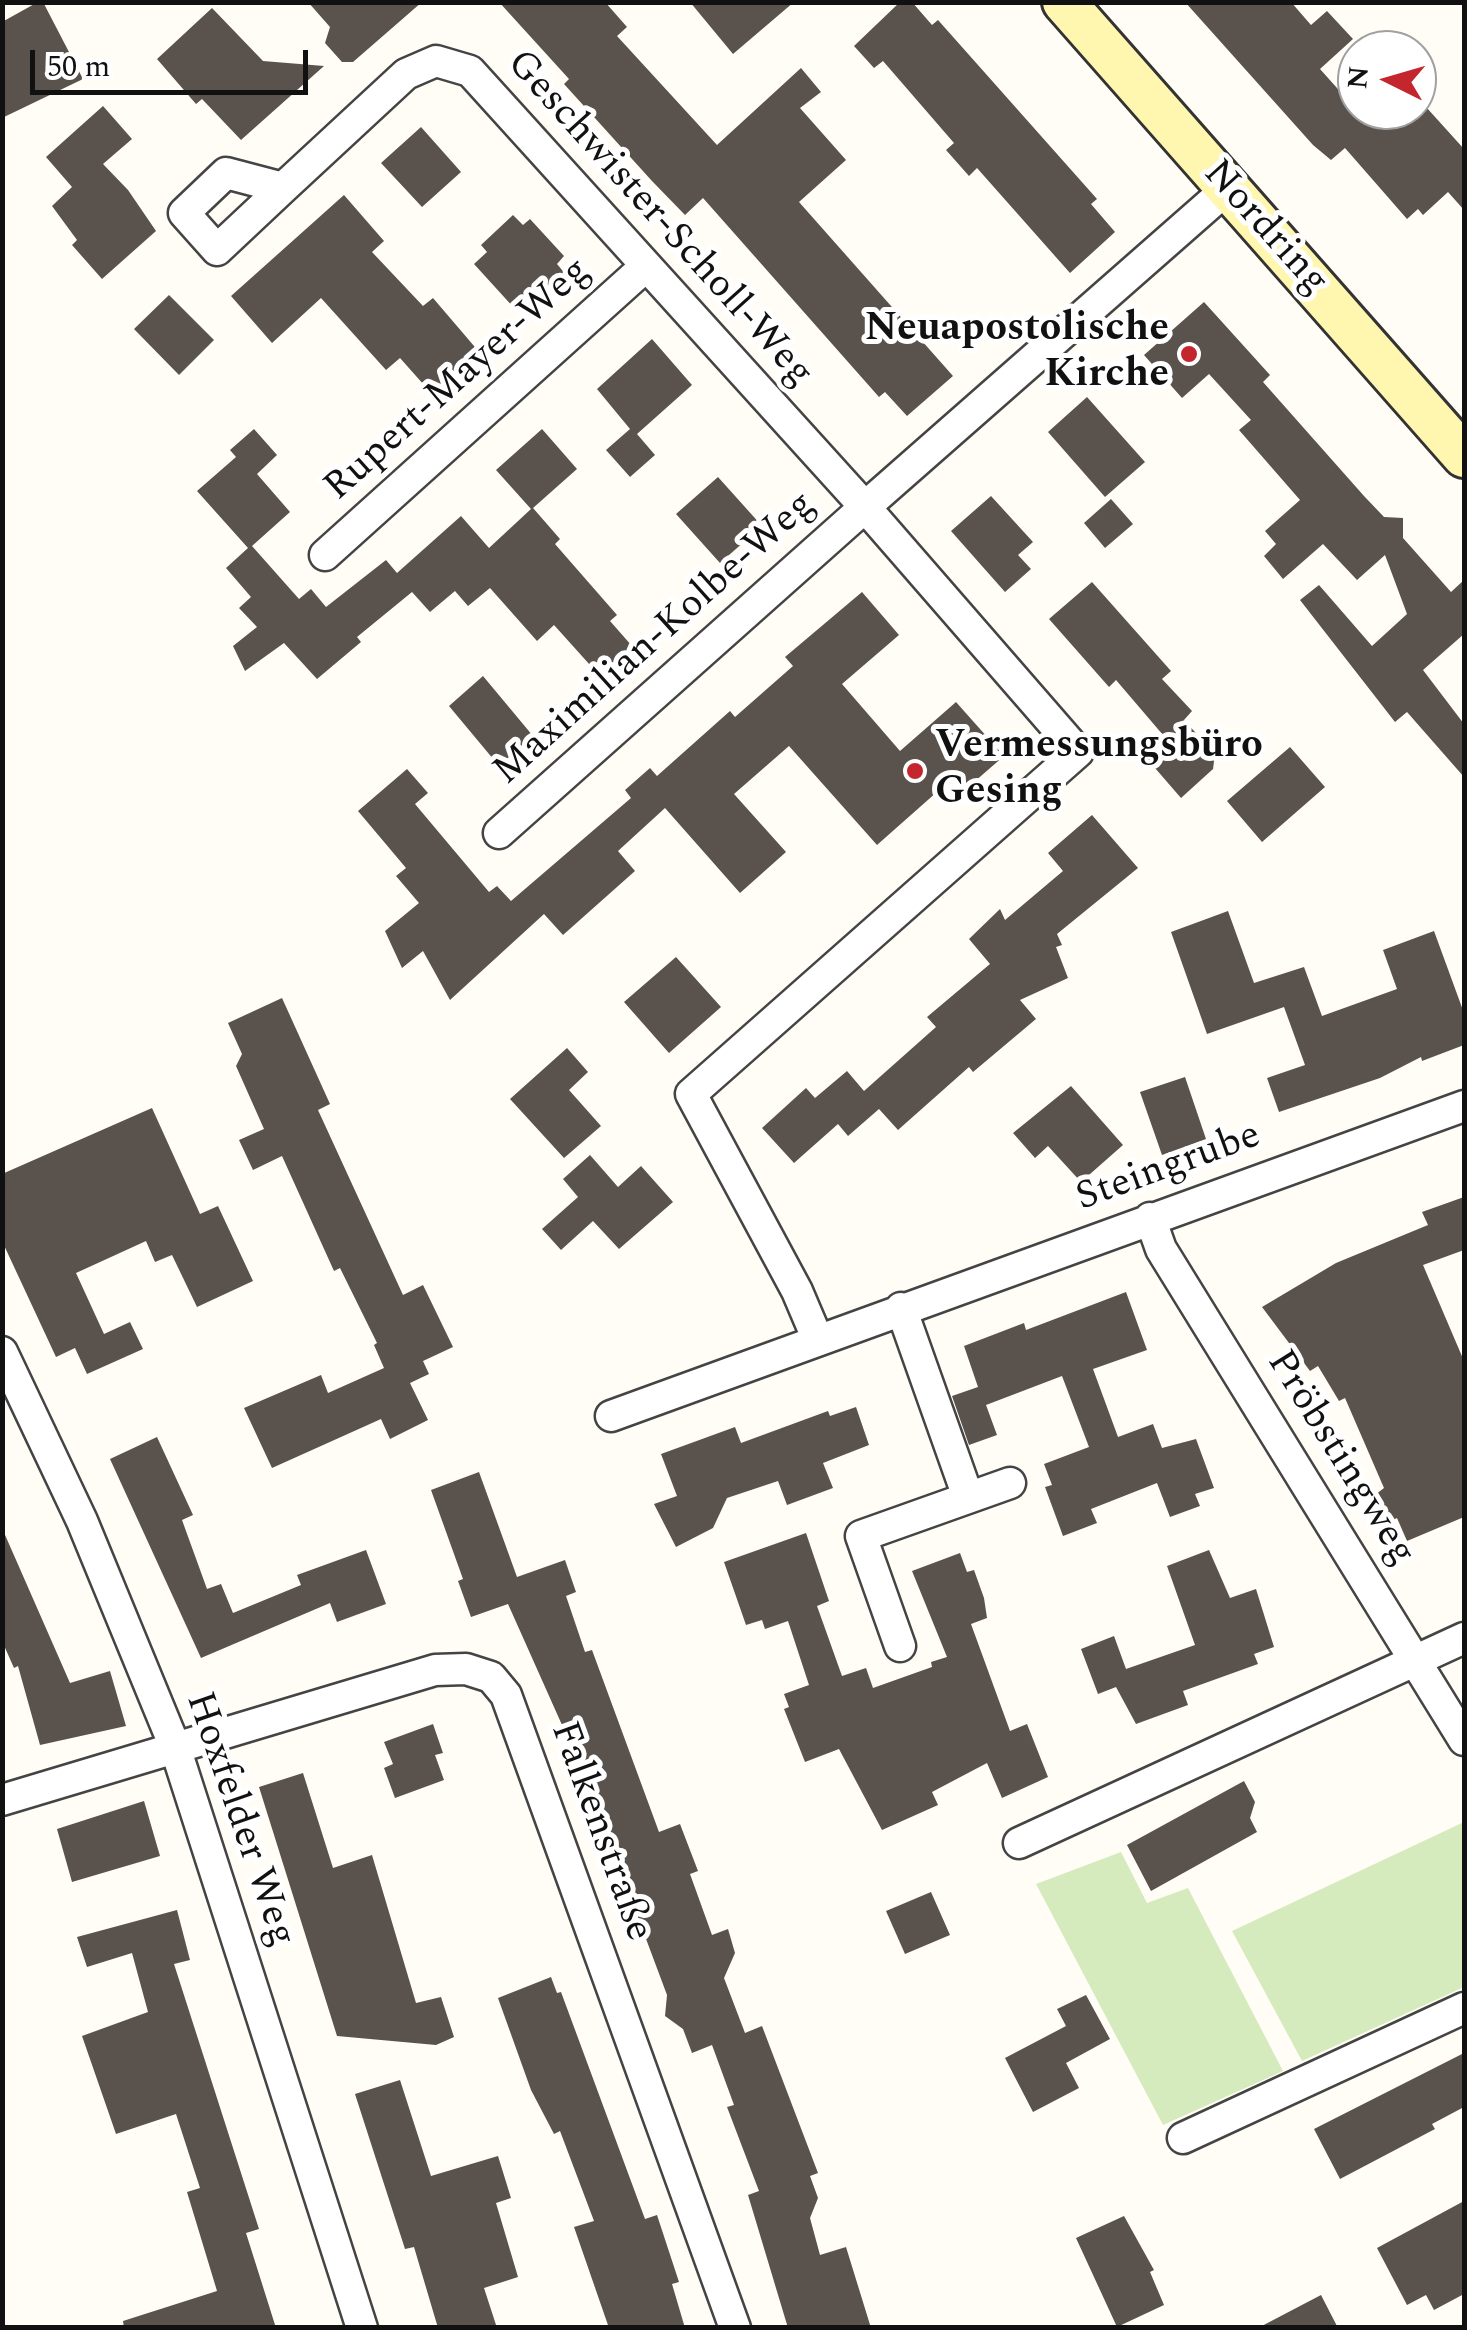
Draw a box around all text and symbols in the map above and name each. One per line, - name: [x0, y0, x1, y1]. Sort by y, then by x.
- scale bar: [35, 30, 312, 92]
- north arrow: [1337, 30, 1437, 130]
- street label: Geschwister-Scholl-Weg: [494, 42, 822, 398]
- text: 50 m: [47, 44, 110, 90]
- text: N: [1336, 64, 1381, 91]
- street label: Nordring: [1191, 152, 1337, 306]
- street label: Rupert-Mayer-Weg: [316, 249, 602, 513]
- place label: Neuapostolische Kirche: [865, 307, 1169, 401]
- marker: Neuapostolische Kirche: [1178, 343, 1200, 365]
- street label: Maximilian-Kolbe-Weg: [485, 483, 827, 797]
- place label: Vermessungsbüro Gesing: [935, 724, 1263, 818]
- marker: Vermessungsbüro Gesing: [904, 760, 926, 782]
- street label: Steingrube: [1070, 1114, 1268, 1224]
- street label: Pröbstingweg: [1254, 1343, 1424, 1575]
- street label: Hoxfelder Weg: [172, 1687, 304, 1953]
- street label: Falkenstraße: [537, 1716, 661, 1948]

